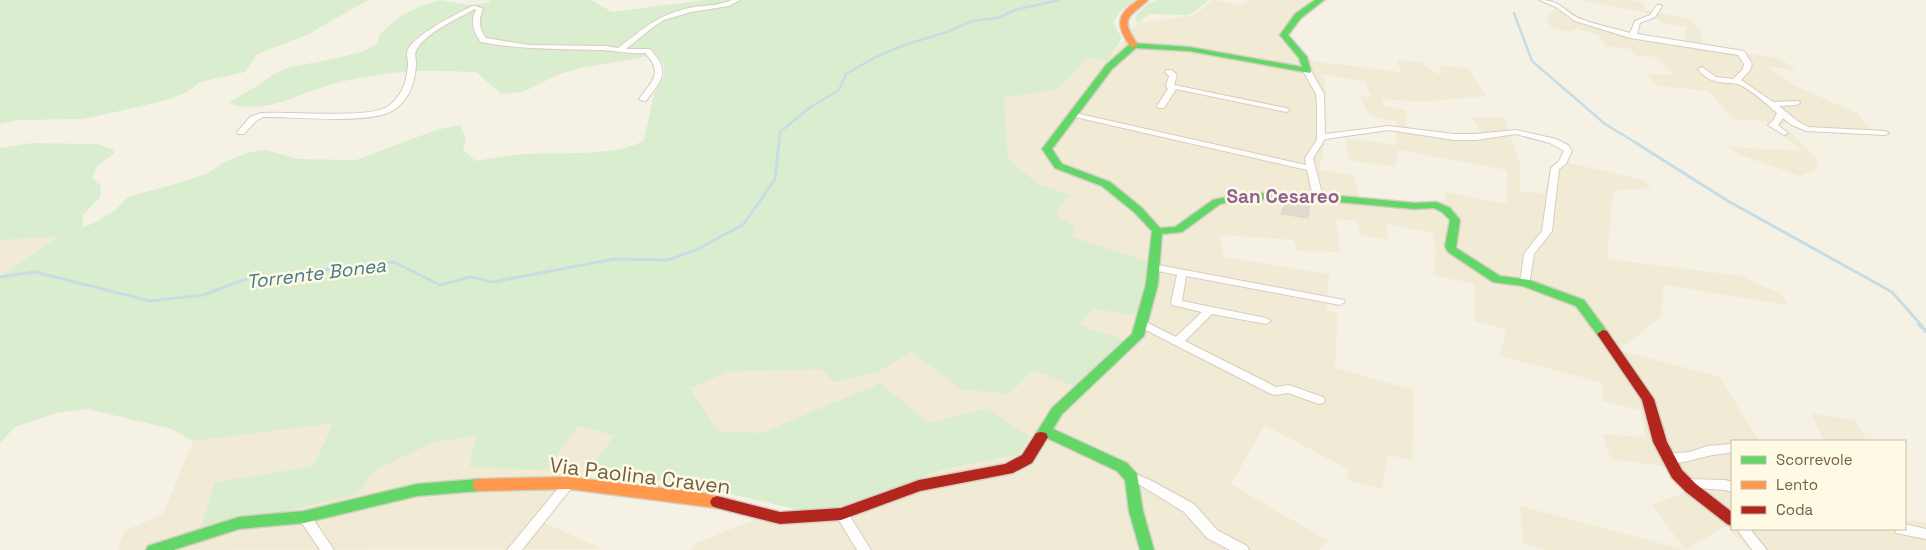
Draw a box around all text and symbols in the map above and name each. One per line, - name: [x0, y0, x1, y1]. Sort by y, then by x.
- district label: San Cesareo: [1227, 184, 1339, 209]
- water label: Torrente Bonea: [245, 253, 387, 294]
- legend: [1731, 440, 1906, 530]
- text: Scorrevole: [1776, 450, 1853, 469]
- street label: Via Paolina Craven: [548, 451, 732, 500]
- text: Lento: [1776, 475, 1818, 494]
- text: Coda: [1776, 500, 1814, 519]

